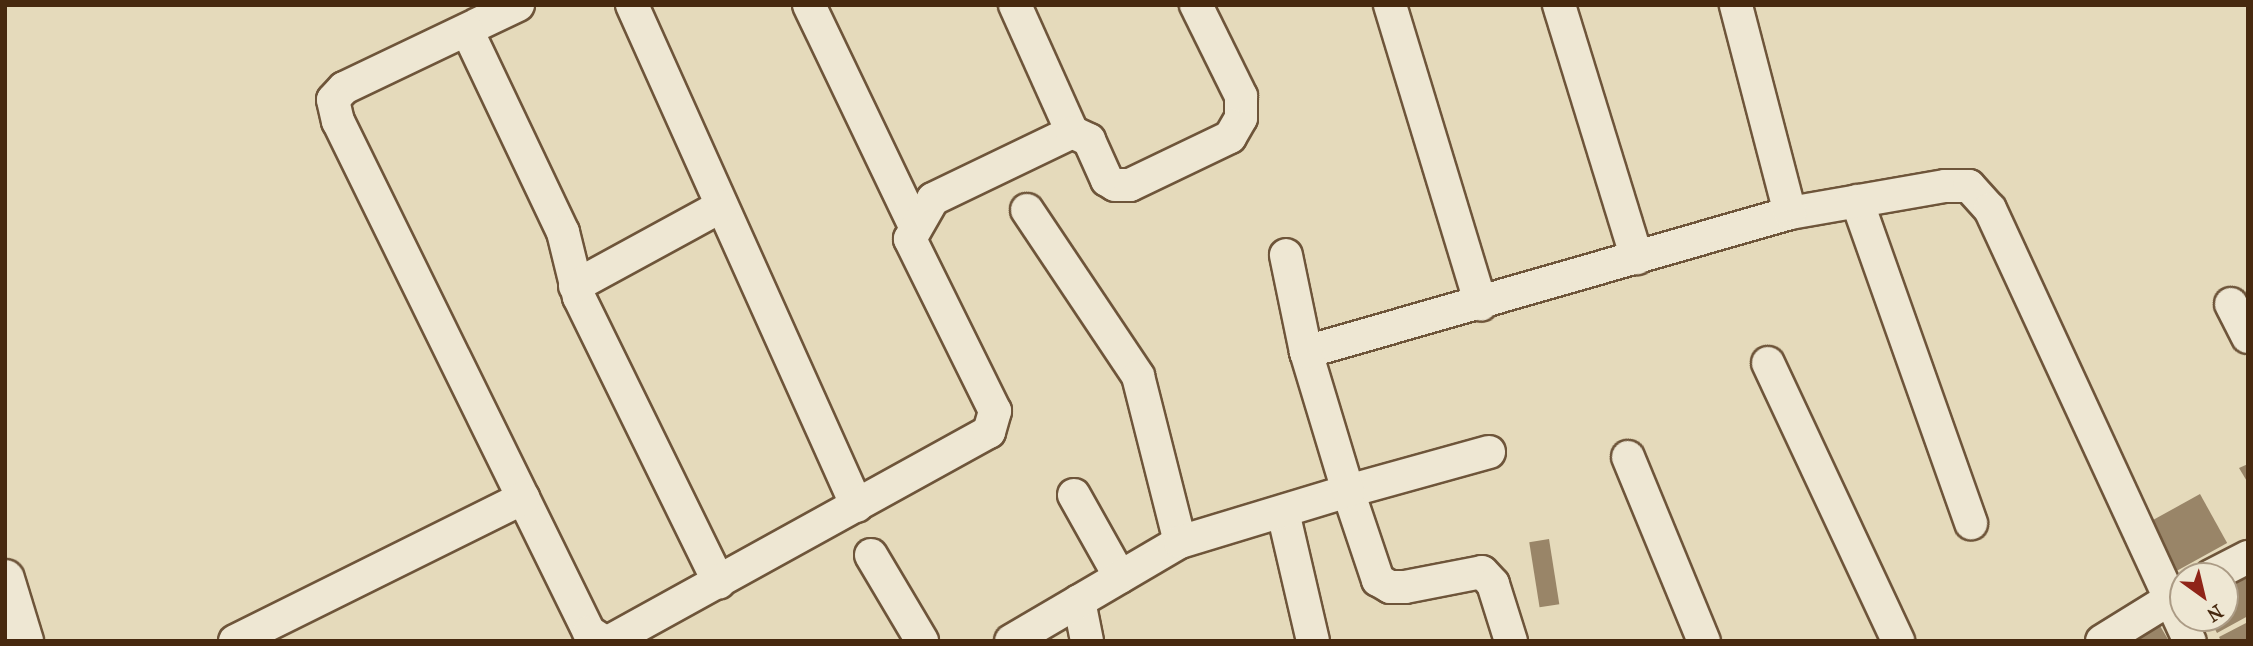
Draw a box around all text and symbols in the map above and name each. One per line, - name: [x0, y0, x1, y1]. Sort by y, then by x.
- north arrow: [2169, 562, 2239, 632]
- text: N: [2203, 600, 2227, 626]

